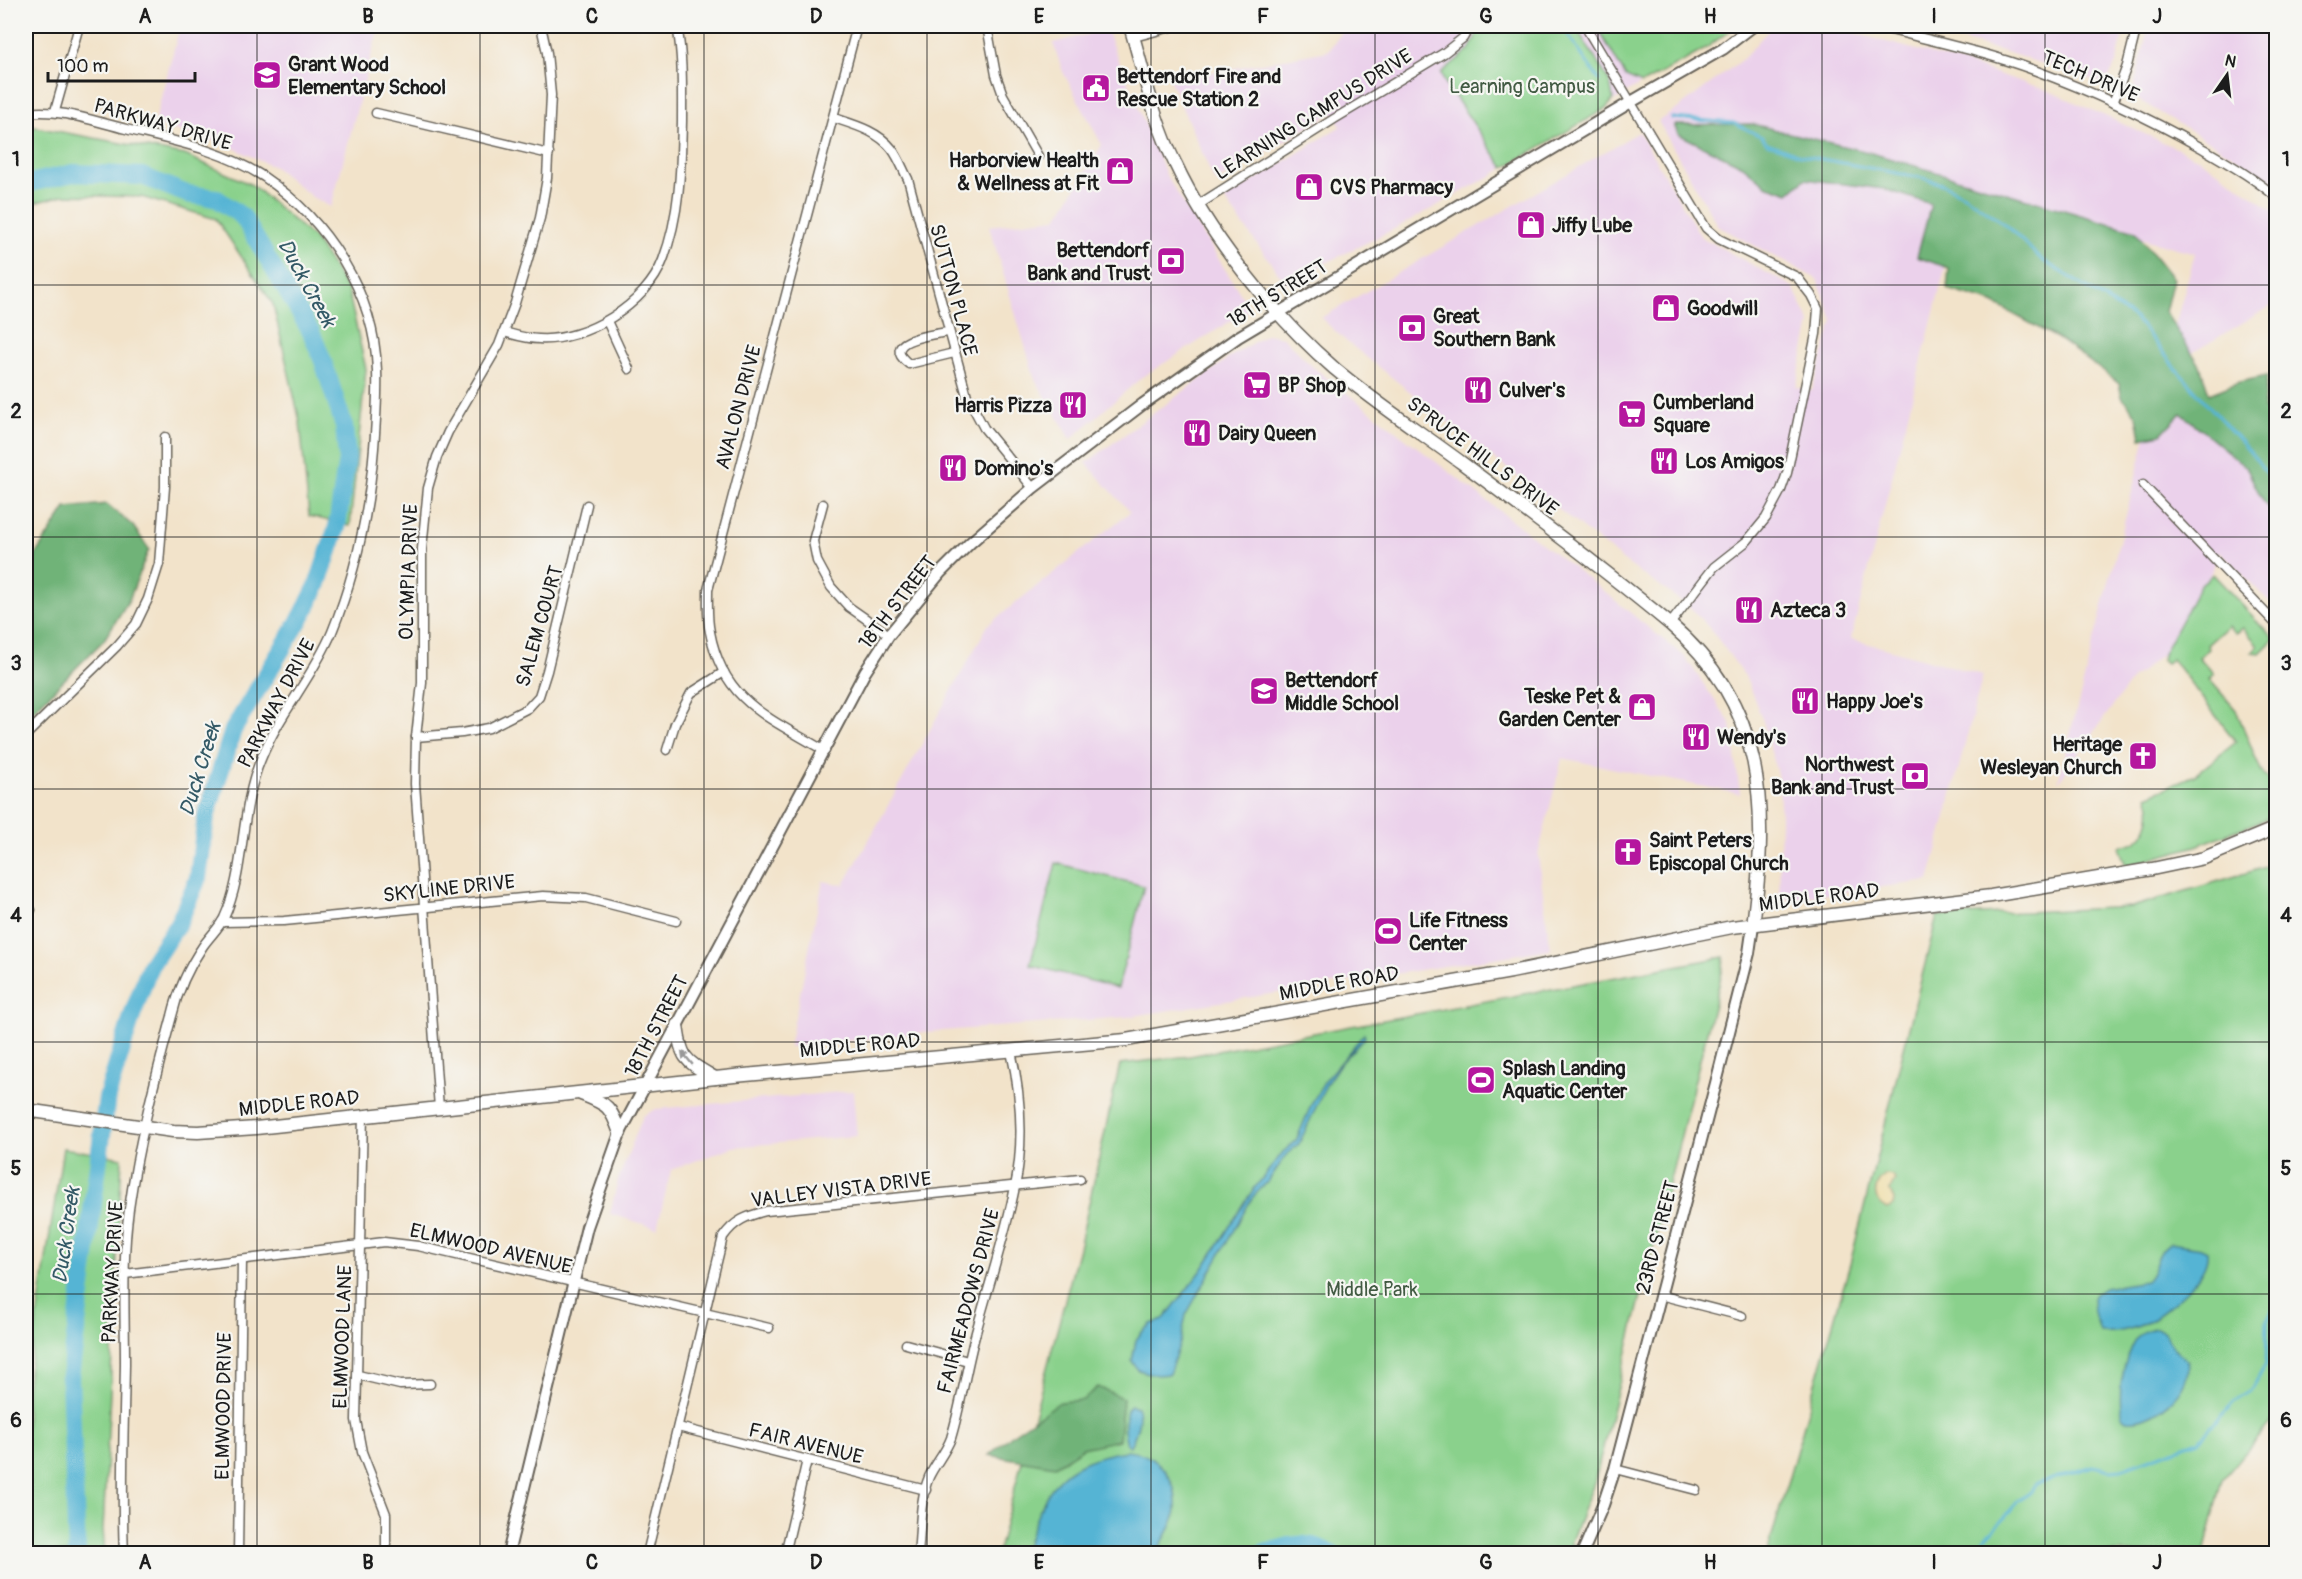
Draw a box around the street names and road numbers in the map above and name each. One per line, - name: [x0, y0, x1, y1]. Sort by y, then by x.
- street label: LEARNING CAMPUS DRIVE: [1210, 43, 1417, 186]
- street label: TECH DRIVE: [2039, 45, 2143, 108]
- street label: PARKWAY DRIVE: [91, 93, 235, 156]
- street label: SUTTON PLACE: [924, 221, 983, 359]
- street label: 18TH STREET: [1223, 254, 1332, 333]
- street label: AVALON DRIVE: [710, 342, 767, 472]
- street label: SPRUCE HILLS DRIVE: [1402, 391, 1564, 522]
- street label: OLYMPIA DRIVE: [394, 504, 423, 640]
- street label: 18TH STREET: [853, 550, 942, 654]
- street label: SALEM COURT: [510, 563, 569, 690]
- street label: PARKWAY DRIVE: [232, 634, 321, 772]
- street label: SKYLINE DRIVE: [382, 869, 516, 908]
- street label: MIDDLE ROAD: [1758, 878, 1881, 917]
- street label: MIDDLE ROAD: [1277, 961, 1401, 1006]
- street label: 18TH STREET: [619, 971, 694, 1082]
- street label: MIDDLE ROAD: [799, 1028, 921, 1063]
- street label: MIDDLE ROAD: [238, 1085, 361, 1122]
- street label: VALLEY VISTA DRIVE: [749, 1166, 933, 1213]
- street label: 23RD STREET: [1630, 1178, 1685, 1297]
- street label: PARKWAY DRIVE: [96, 1200, 129, 1344]
- street label: FAIRMEADOWS DRIVE: [932, 1206, 1005, 1396]
- street label: ELMWOOD AVENUE: [407, 1218, 574, 1279]
- street label: ELMWOOD LANE: [328, 1265, 357, 1409]
- street label: ELMWOOD DRIVE: [210, 1332, 237, 1480]
- street label: FAIR AVENUE: [746, 1417, 866, 1470]

